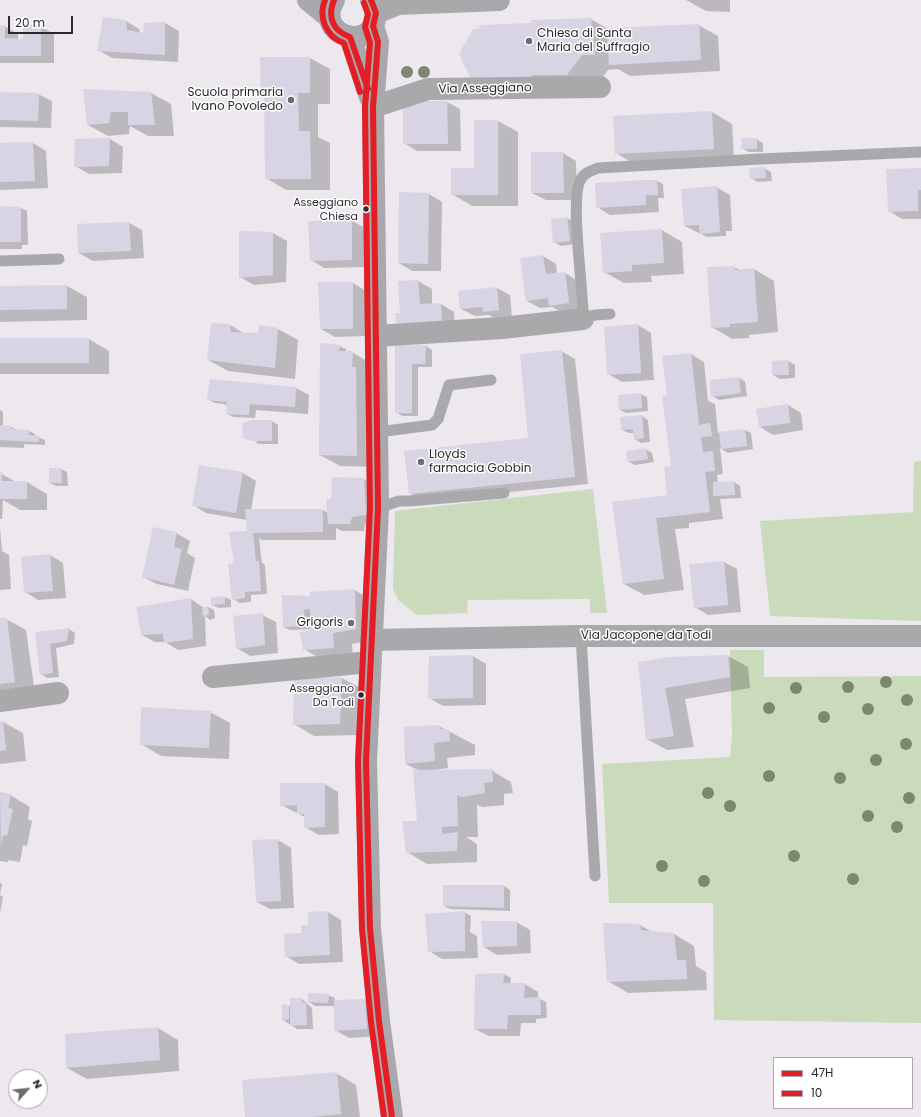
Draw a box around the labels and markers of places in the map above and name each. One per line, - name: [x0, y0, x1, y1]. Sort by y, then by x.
- place label: Chiesa di Santa Maria del Suffragio: [537, 27, 650, 55]
- marker: Chiesa di Santa Maria del Suffragio: [524, 36, 534, 46]
- place label: Scuola primaria Ivano Povoledo: [187, 86, 283, 114]
- marker: Scuola primaria Ivano Povoledo: [286, 95, 296, 105]
- place label: Asseggiano Chiesa: [293, 196, 358, 222]
- marker: Asseggiano Chiesa: [361, 204, 371, 214]
- place label: Lloyds farmacia Gobbin: [429, 448, 531, 476]
- marker: Lloyds farmacia Gobbin: [416, 457, 426, 467]
- place label: Grigoris: [297, 616, 343, 630]
- marker: Grigoris: [346, 618, 356, 628]
- place label: Asseggiano Da Todi: [289, 682, 354, 708]
- marker: Asseggiano Da Todi: [356, 690, 366, 700]

